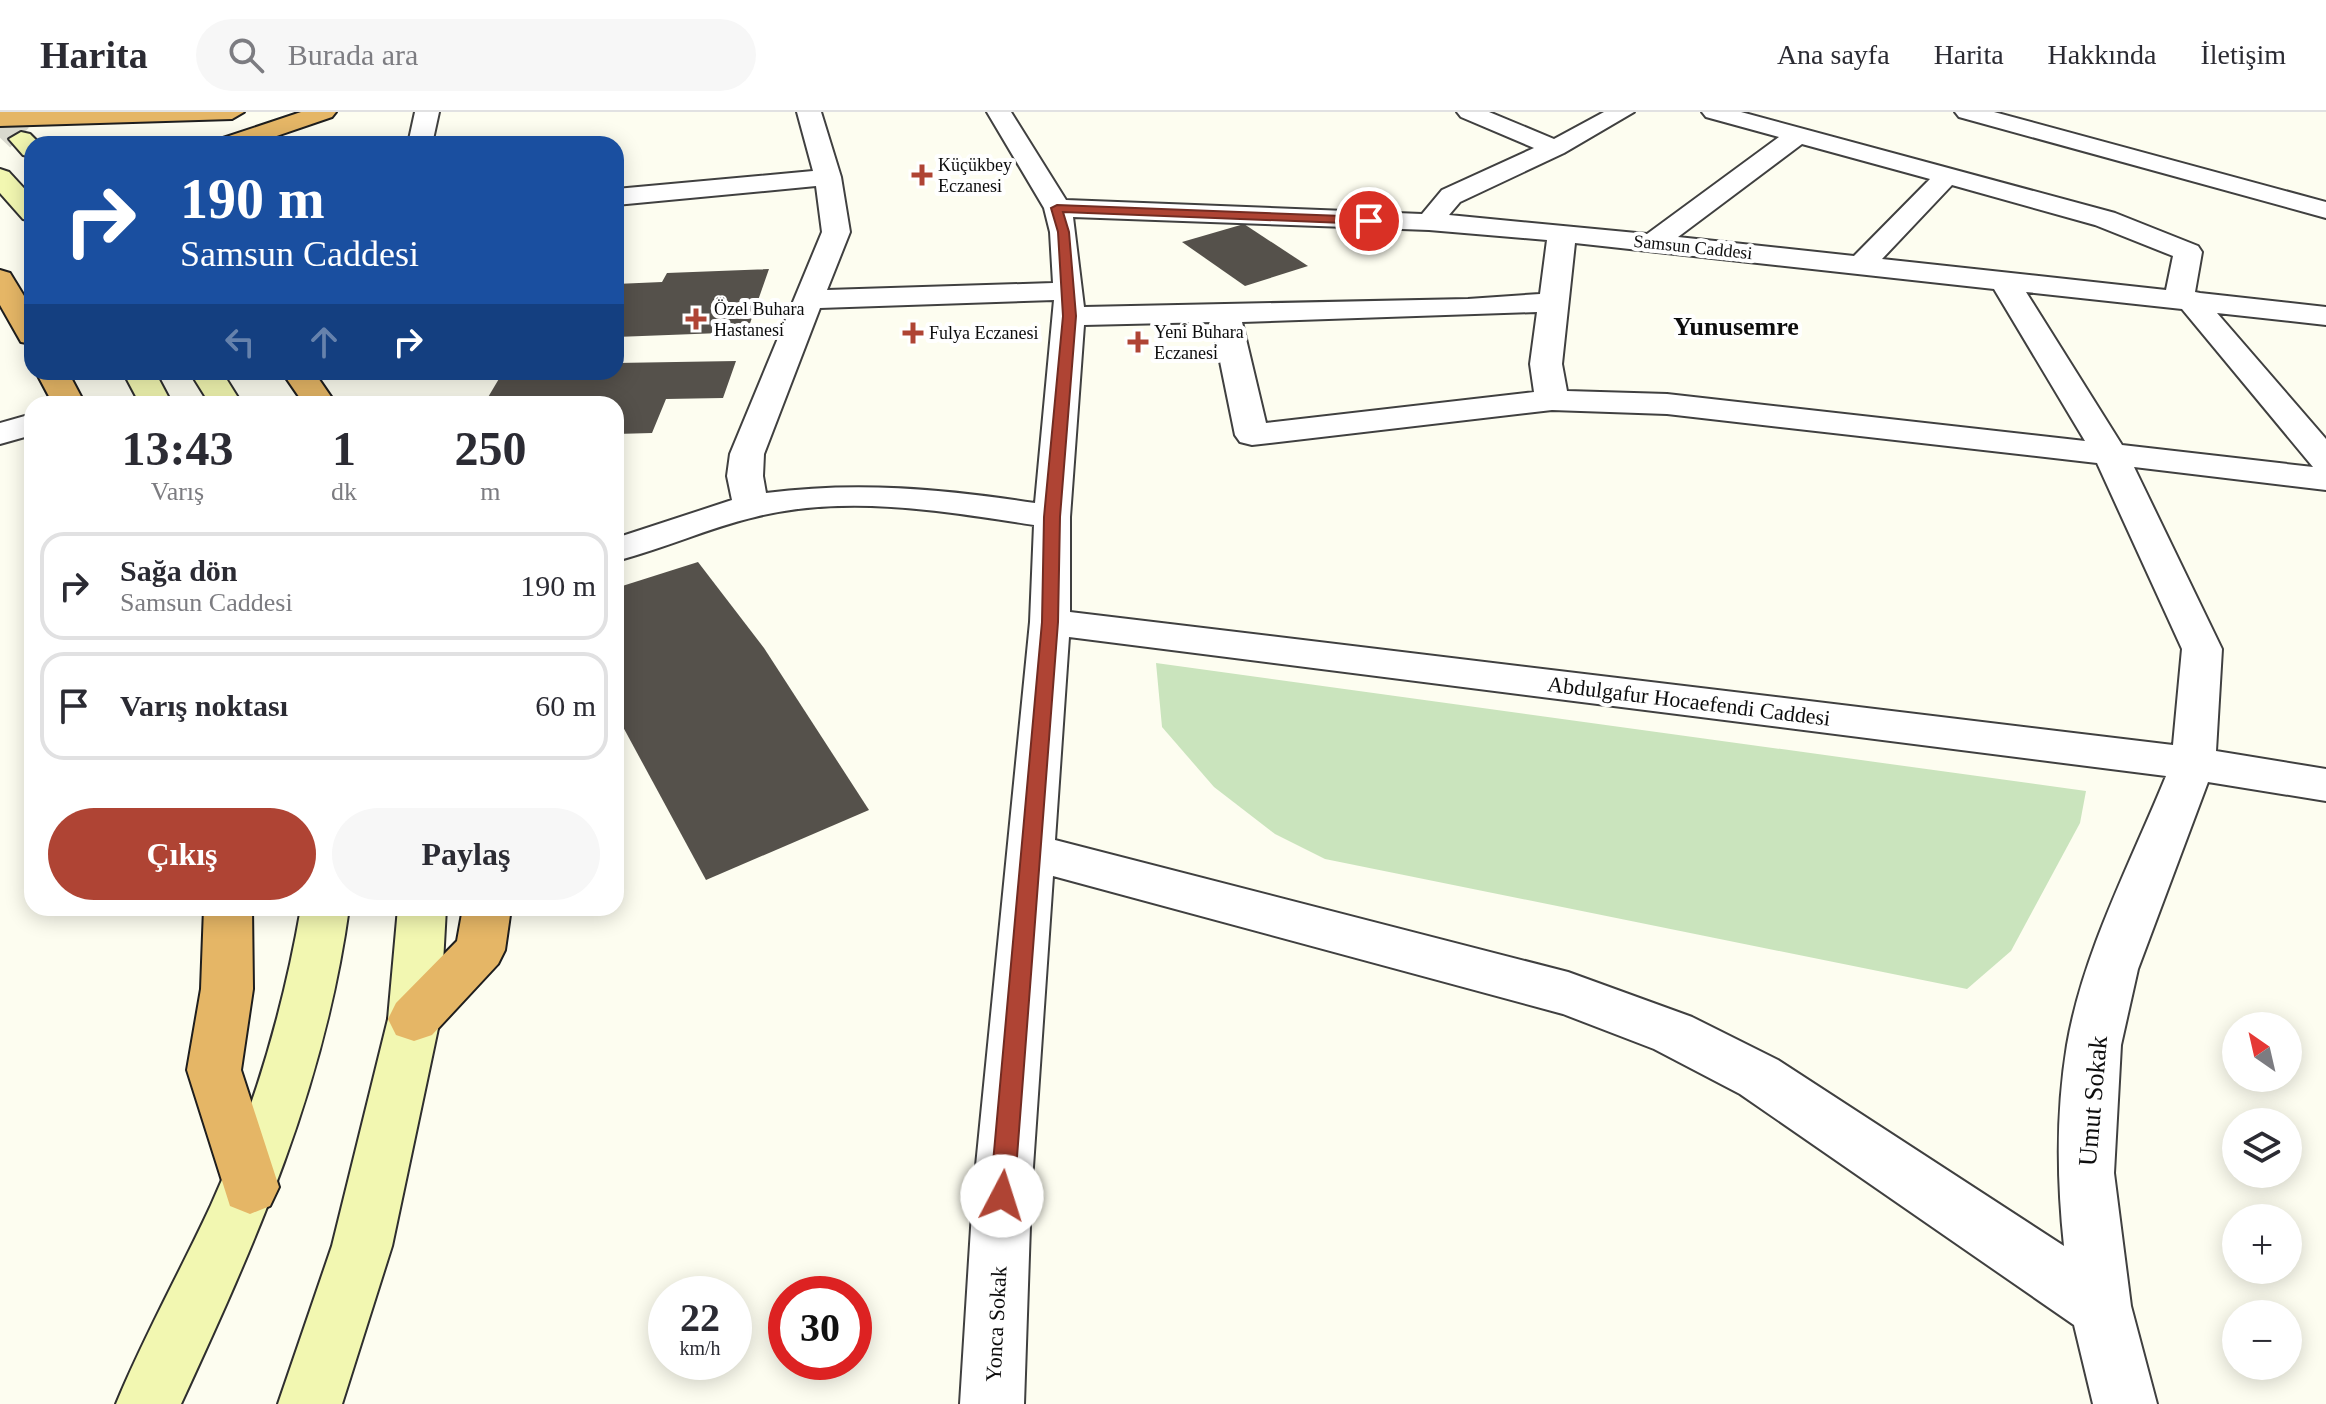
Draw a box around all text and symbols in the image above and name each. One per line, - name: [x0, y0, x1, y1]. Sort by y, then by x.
- search box: [196, 19, 756, 91]
- icon: search: [224, 33, 268, 77]
- text: Harita: [40, 34, 148, 76]
- text: Burada ara: [288, 38, 418, 71]
- text: Ana sayfa: [1777, 39, 1890, 70]
- text: Harita: [1934, 39, 2004, 70]
- text: Hakkında: [2048, 39, 2156, 70]
- text: İletişim: [2200, 39, 2286, 70]
- place label: Küçükbey Eczanesi: [938, 155, 1012, 196]
- marker: Küçükbey Eczanesi: [913, 166, 931, 184]
- icon: right: [48, 168, 152, 272]
- text: 190 m: [180, 168, 325, 230]
- pin: [1335, 187, 1403, 255]
- icon: arrive: [1347, 199, 1391, 243]
- street label: Samsun Caddesi: [1633, 231, 1753, 263]
- text: Samsun Caddesi: [180, 234, 419, 274]
- place label: Özel Buhara Hastanesi: [714, 299, 804, 340]
- marker: Özel Buhara Hastanesi: [685, 308, 707, 330]
- district label: Yunusemre: [1673, 312, 1799, 341]
- icon: left: [218, 320, 262, 364]
- icon: ahead: [302, 320, 346, 364]
- icon: right: [386, 320, 430, 364]
- place label: Yeni Buhara Eczanesi: [1154, 322, 1244, 363]
- place label: Fulya Eczanesi: [929, 323, 1038, 343]
- marker: Fulya Eczanesi: [904, 324, 922, 342]
- marker: Yeni Buhara Eczanesi: [1129, 333, 1147, 351]
- text: 13:43: [122, 422, 233, 475]
- text: 1: [332, 422, 356, 475]
- text: 250: [454, 422, 526, 475]
- text: Varış: [151, 477, 204, 506]
- text: dk: [331, 477, 357, 506]
- text: m: [480, 477, 501, 506]
- text: Sağa dön: [120, 554, 238, 587]
- icon: right: [52, 564, 96, 608]
- text: 190 m: [520, 569, 596, 602]
- text: Samsun Caddesi: [120, 588, 293, 617]
- street label: Abdulgafur Hocaefendi Caddesi: [1546, 671, 1832, 731]
- icon: arrive: [52, 684, 96, 728]
- text: Varış noktası: [120, 689, 288, 722]
- text: 60 m: [535, 689, 596, 722]
- button: Çıkış: [48, 808, 316, 900]
- button: Paylaş: [332, 808, 600, 900]
- north arrow: [2222, 1012, 2302, 1092]
- map controls: [2222, 1012, 2302, 1380]
- street label: Umut Sokak: [2073, 1035, 2113, 1167]
- button: layers: [2222, 1108, 2302, 1188]
- position arrow: [960, 1154, 1044, 1238]
- button: +: [2222, 1204, 2302, 1284]
- street label: Yonca Sokak: [980, 1266, 1012, 1382]
- speed limit sign: 30: [768, 1276, 872, 1380]
- text: 22: [680, 1295, 720, 1340]
- button: −: [2222, 1300, 2302, 1380]
- text: km/h: [679, 1337, 721, 1359]

